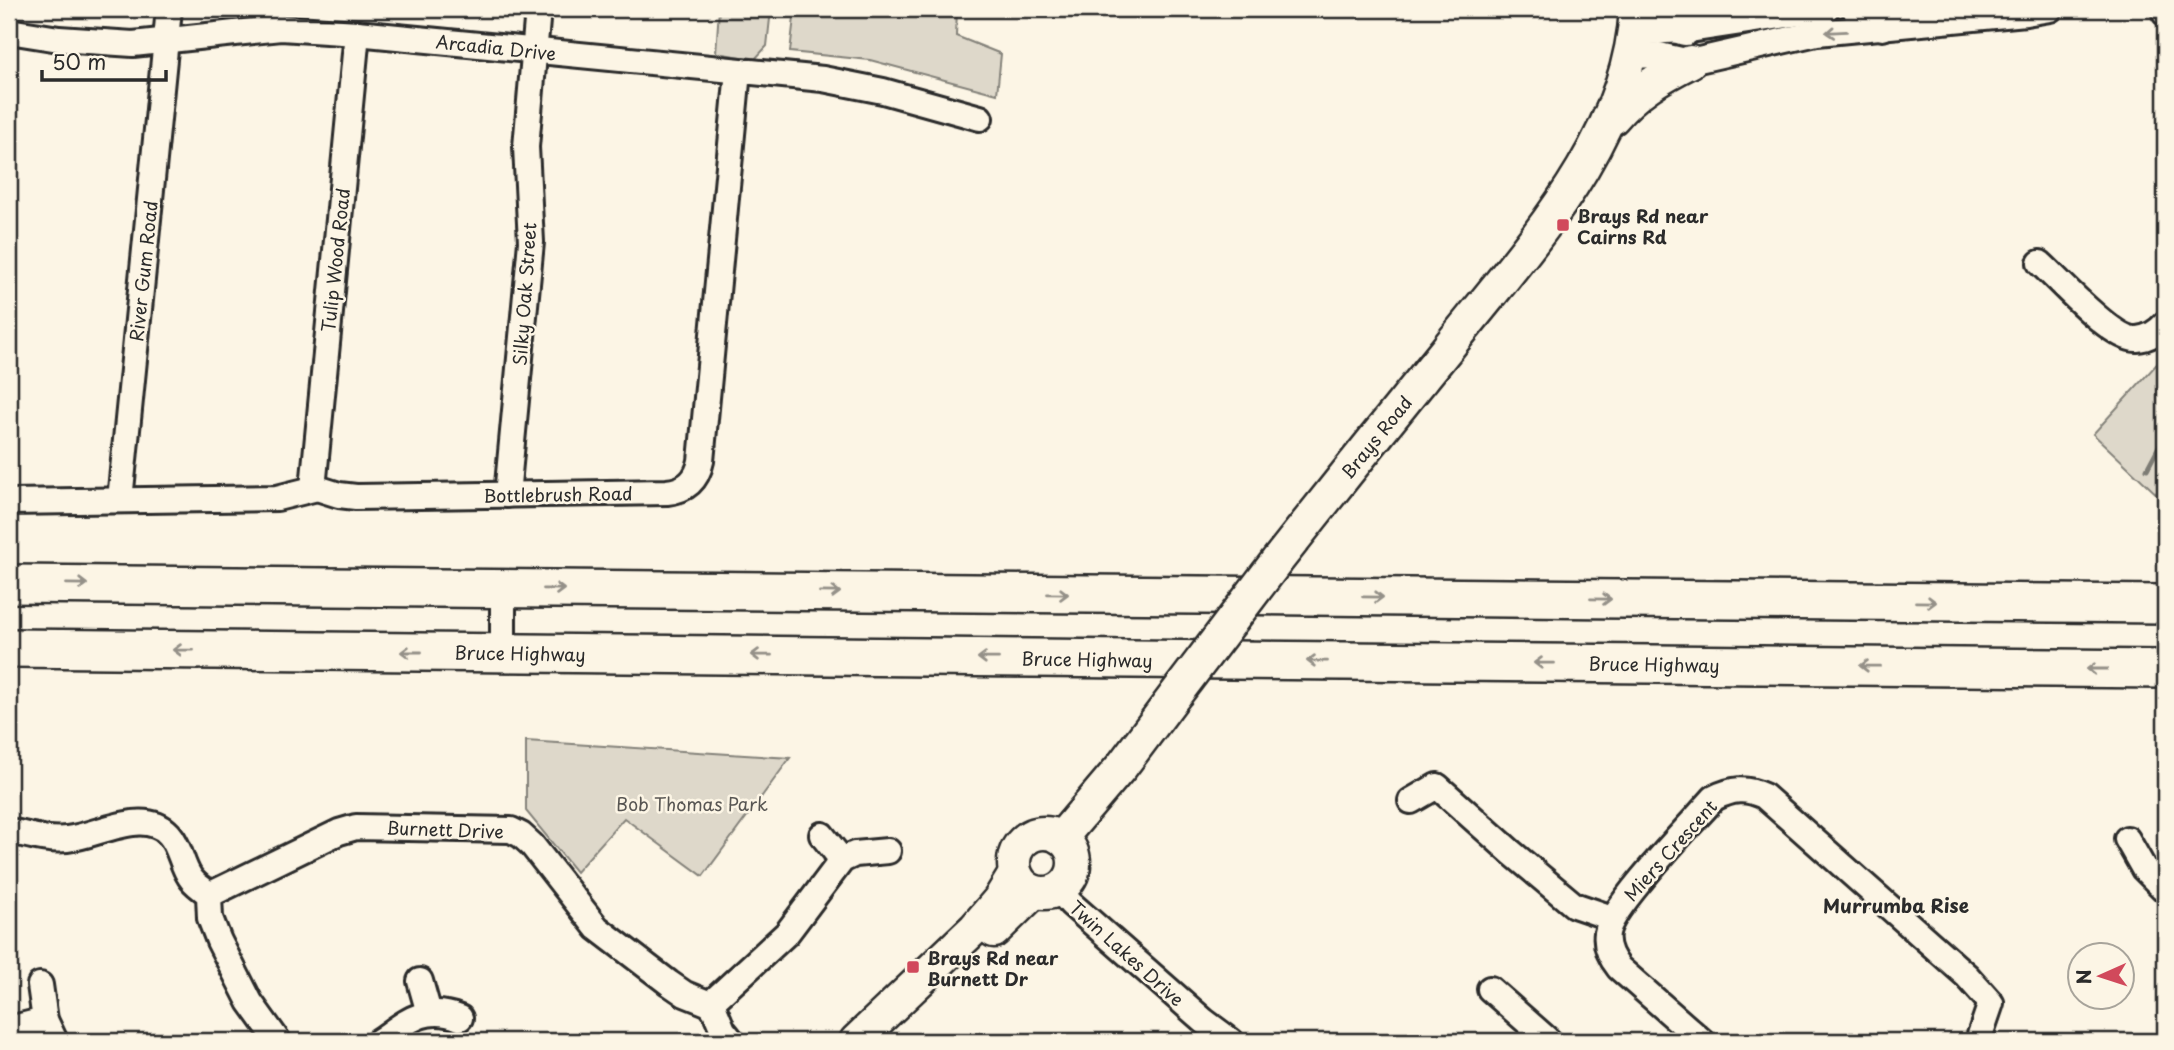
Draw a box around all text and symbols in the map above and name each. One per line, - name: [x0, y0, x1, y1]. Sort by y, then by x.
- one-way arrow: [1824, 26, 1847, 39]
- street label: Arcadia Drive: [435, 27, 557, 67]
- scale bar: [42, 38, 166, 82]
- text: 50 m: [52, 45, 106, 77]
- street label: Tulip Wood Road: [314, 187, 356, 333]
- street label: River Gum Road: [122, 199, 164, 343]
- place label: Brays Rd near Cairns Rd: [1577, 202, 1709, 250]
- marker: Brays Rd near Cairns Rd: [1555, 217, 1571, 233]
- street label: Silky Oak Street: [506, 221, 542, 367]
- street label: Brays Road: [1334, 390, 1418, 484]
- street label: Bottlebrush Road: [483, 479, 633, 509]
- one-way arrow: [65, 577, 88, 591]
- one-way arrow: [542, 582, 565, 596]
- one-way arrow: [819, 585, 842, 599]
- one-way arrow: [1046, 587, 1069, 601]
- one-way arrow: [1362, 590, 1385, 604]
- one-way arrow: [1589, 592, 1612, 606]
- one-way arrow: [1915, 595, 1938, 609]
- street label: Bruce Highway: [454, 638, 586, 668]
- one-way arrow: [172, 643, 195, 657]
- street label: Bruce Highway: [1021, 644, 1153, 674]
- one-way arrow: [400, 645, 423, 659]
- one-way arrow: [750, 648, 773, 662]
- street label: Bruce Highway: [1588, 649, 1720, 679]
- one-way arrow: [977, 651, 1000, 664]
- one-way arrow: [1305, 654, 1328, 668]
- one-way arrow: [1533, 656, 1556, 670]
- one-way arrow: [1858, 660, 1881, 673]
- one-way arrow: [2086, 662, 2109, 676]
- park label: Bob Thomas Park: [616, 790, 768, 817]
- street label: Miers Crescent: [1617, 793, 1723, 907]
- street label: Burnett Drive: [386, 813, 504, 845]
- district label: Murrumba Rise: [1823, 891, 1969, 919]
- street label: Twin Lakes Drive: [1064, 894, 1190, 1012]
- north arrow: [2066, 942, 2136, 1012]
- place label: Brays Rd near Burnett Dr: [927, 944, 1059, 992]
- marker: Brays Rd near Burnett Dr: [905, 959, 921, 975]
- text: N: [2069, 969, 2097, 985]

